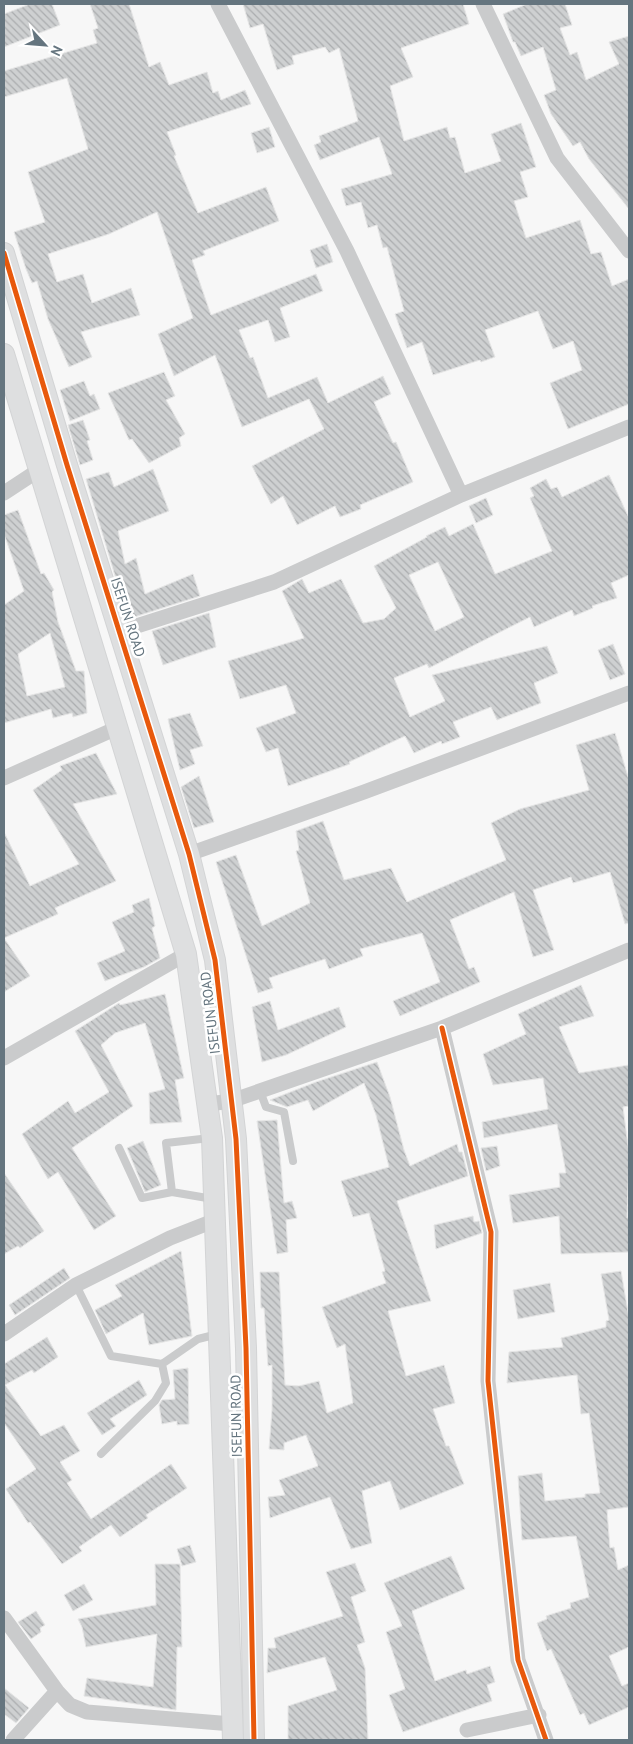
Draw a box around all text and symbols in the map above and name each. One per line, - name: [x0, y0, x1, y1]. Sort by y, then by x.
- north arrow: [20, 20, 70, 70]
- text: N: [47, 43, 67, 59]
- street label: ISEFUN ROAD: [107, 575, 149, 659]
- street label: ISEFUN ROAD: [196, 971, 224, 1055]
- street label: ISEFUN ROAD: [226, 1374, 246, 1458]

